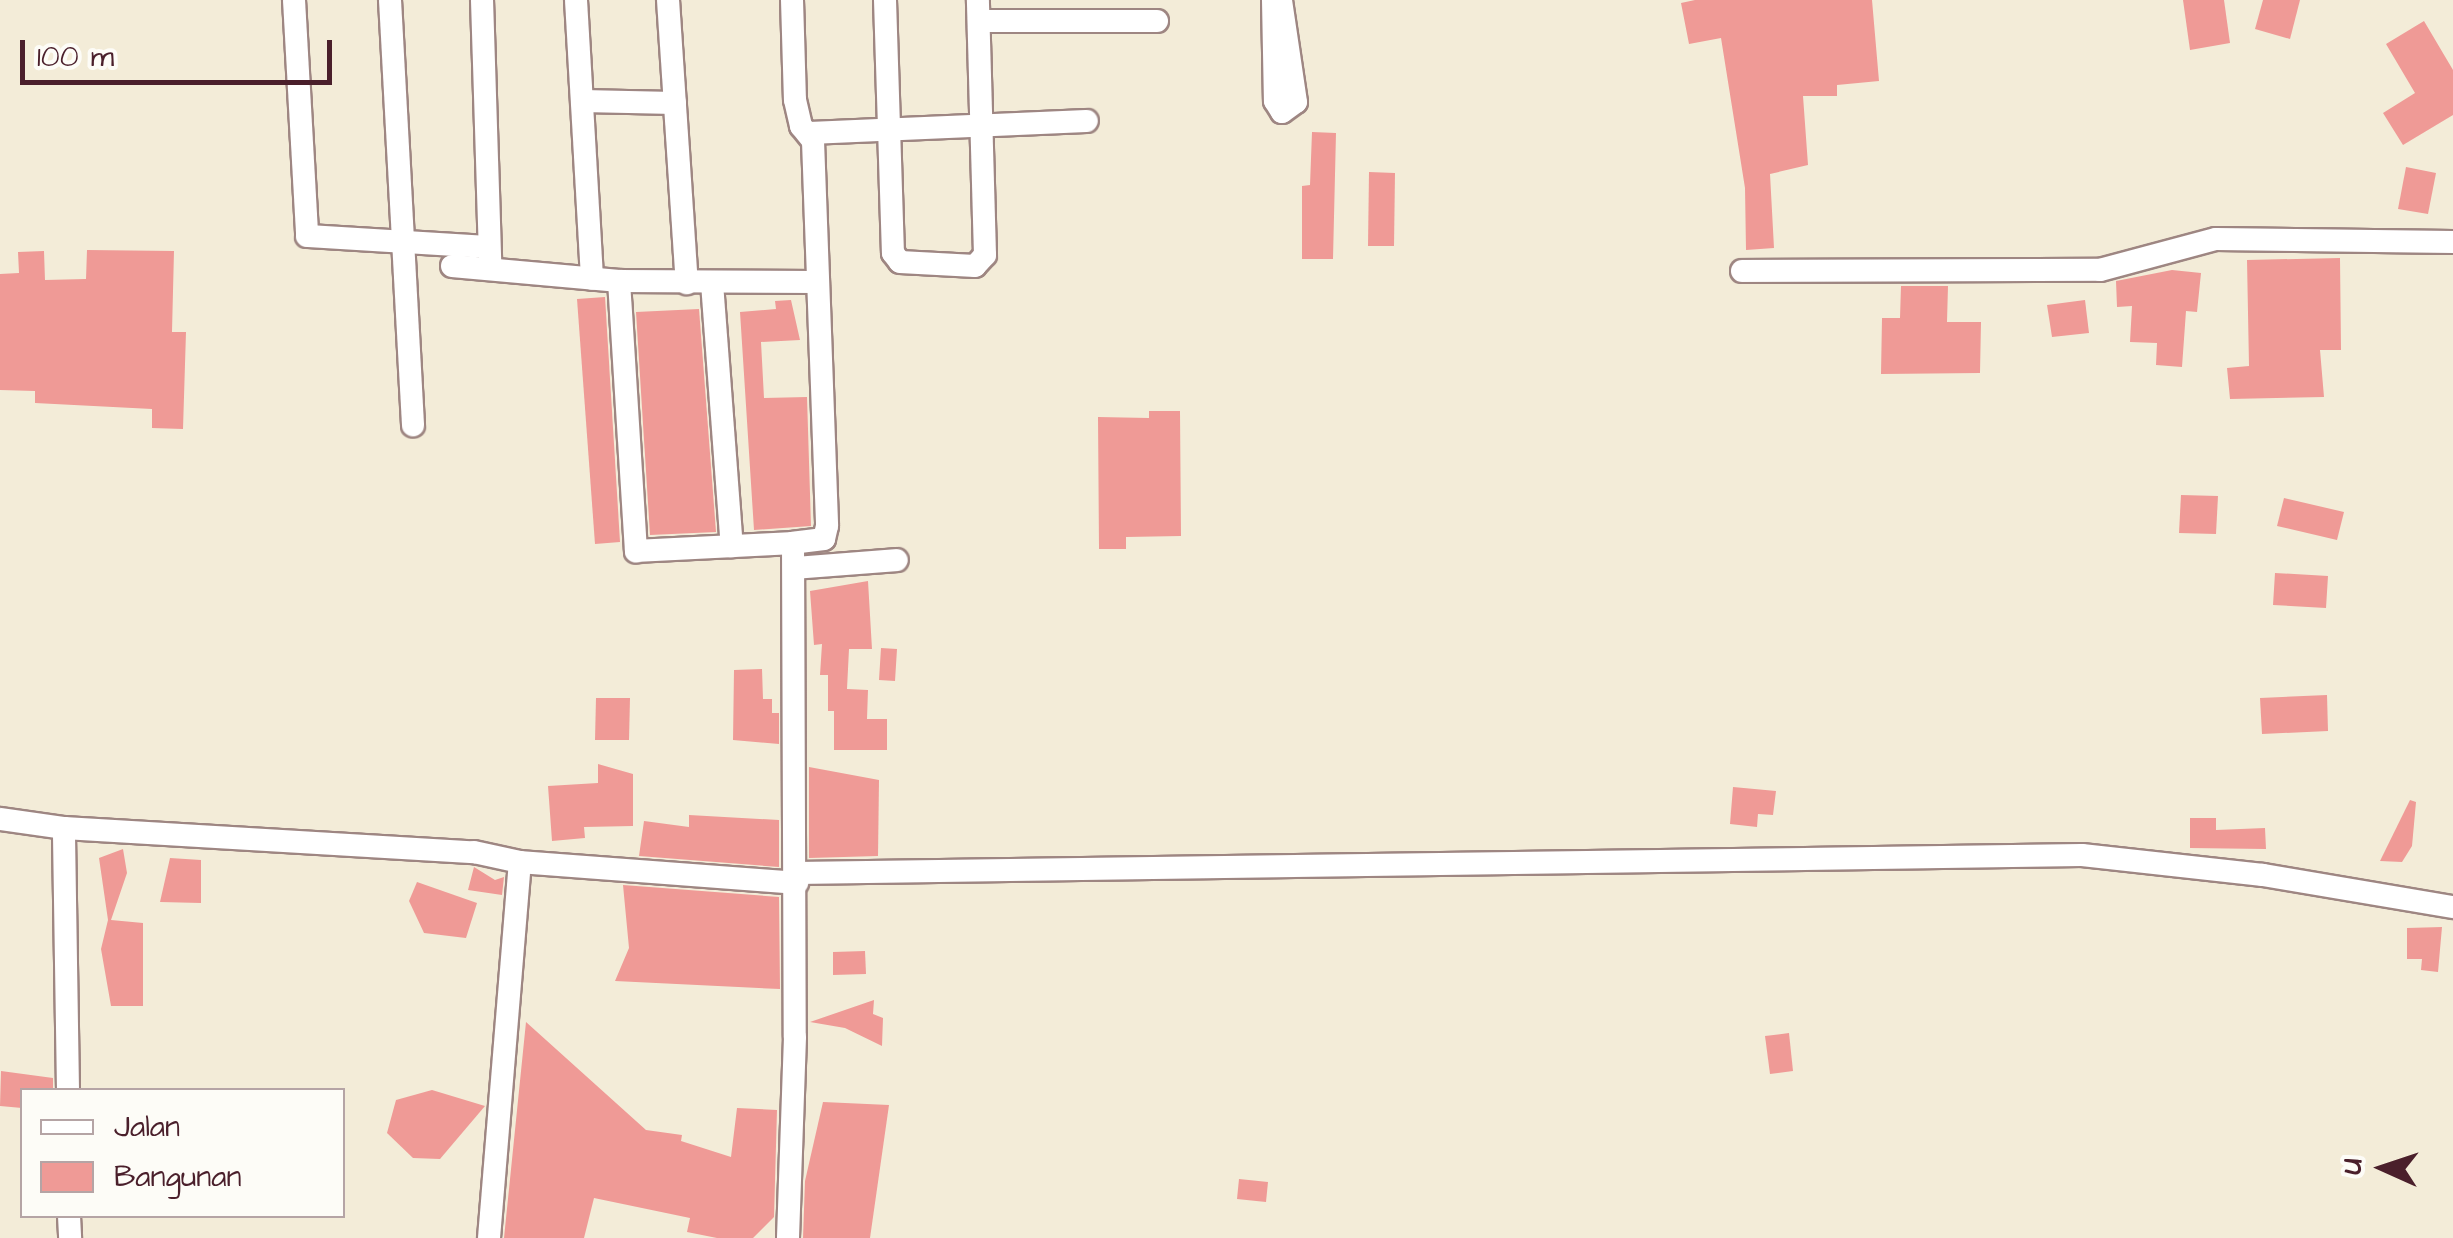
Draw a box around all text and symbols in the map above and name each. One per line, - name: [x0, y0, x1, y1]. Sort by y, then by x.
- scale bar: [25, 20, 338, 82]
- text: 100 m: [37, 36, 114, 78]
- legend: [20, 1088, 345, 1218]
- text: Jalan: [114, 1106, 180, 1148]
- north arrow: [2333, 1118, 2433, 1218]
- text: Bangunan: [114, 1156, 242, 1198]
- text: U: [2333, 1158, 2372, 1175]

